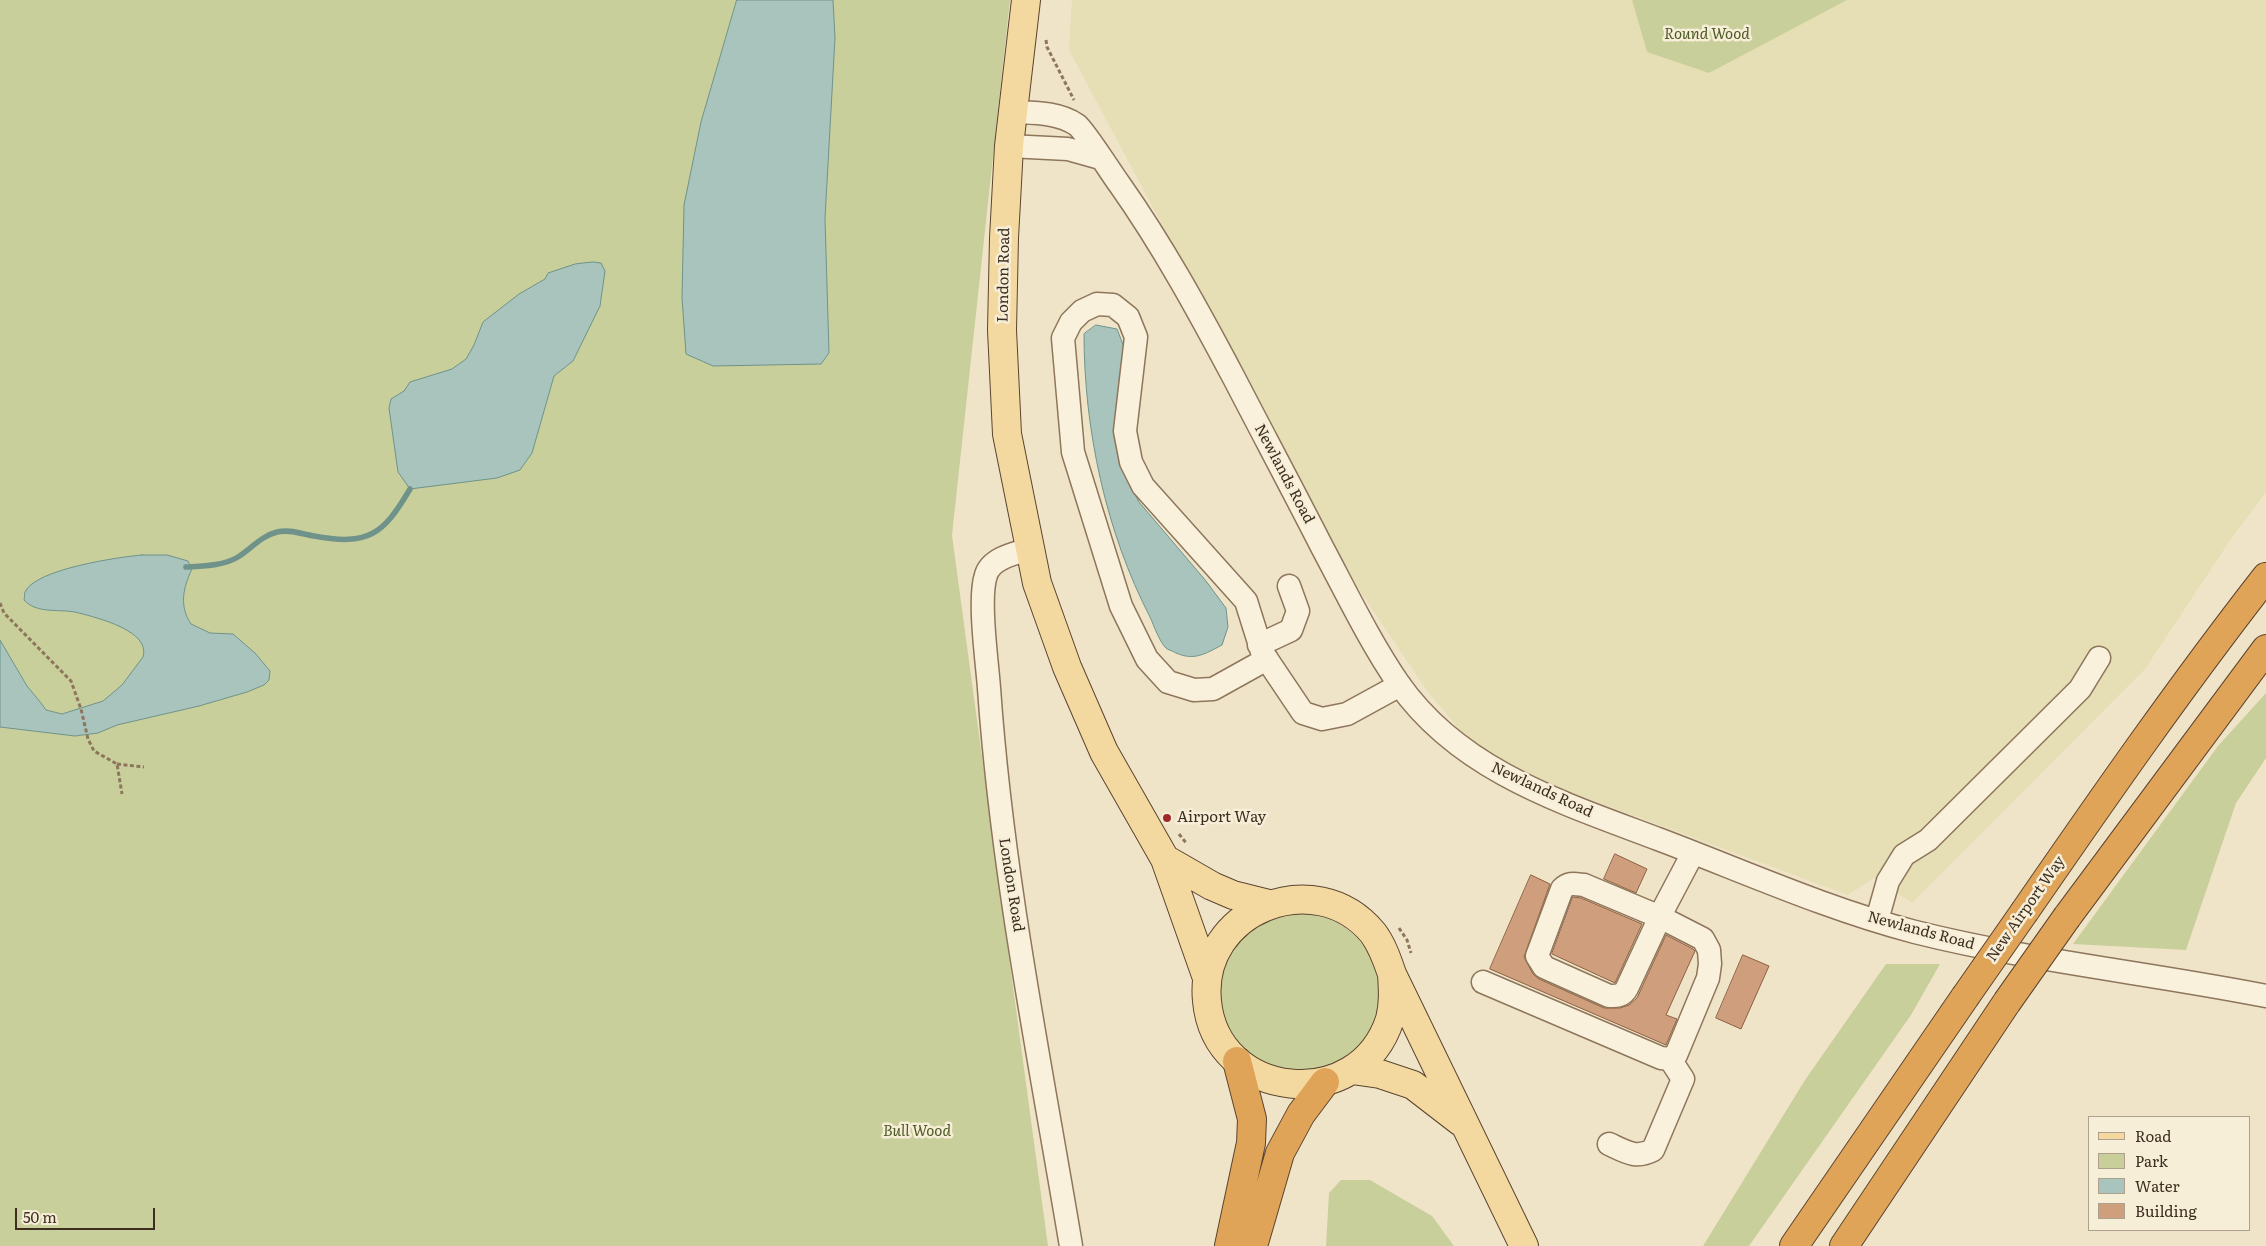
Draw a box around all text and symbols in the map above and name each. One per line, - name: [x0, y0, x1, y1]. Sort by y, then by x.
- park label: Round Wood: [1664, 26, 1750, 44]
- street label: London Road: [994, 227, 1014, 323]
- street label: Newlands Road: [1250, 421, 1318, 527]
- street label: Newlands Road: [1488, 759, 1596, 821]
- place label: Airport Way: [1177, 809, 1266, 827]
- marker: Airport Way: [1161, 812, 1173, 824]
- street label: London Road: [995, 837, 1027, 933]
- street label: New Airport Way: [1983, 853, 2069, 965]
- street label: Newlands Road: [1865, 908, 1977, 954]
- legend: [2088, 1116, 2251, 1231]
- park label: Bull Wood: [883, 1123, 951, 1141]
- text: Road: [2135, 1124, 2171, 1147]
- text: Park: [2135, 1149, 2168, 1172]
- text: Water: [2135, 1174, 2180, 1197]
- scale bar: [18, 1198, 158, 1230]
- text: Building: [2135, 1199, 2197, 1222]
- text: 50 m: [23, 1205, 57, 1228]

